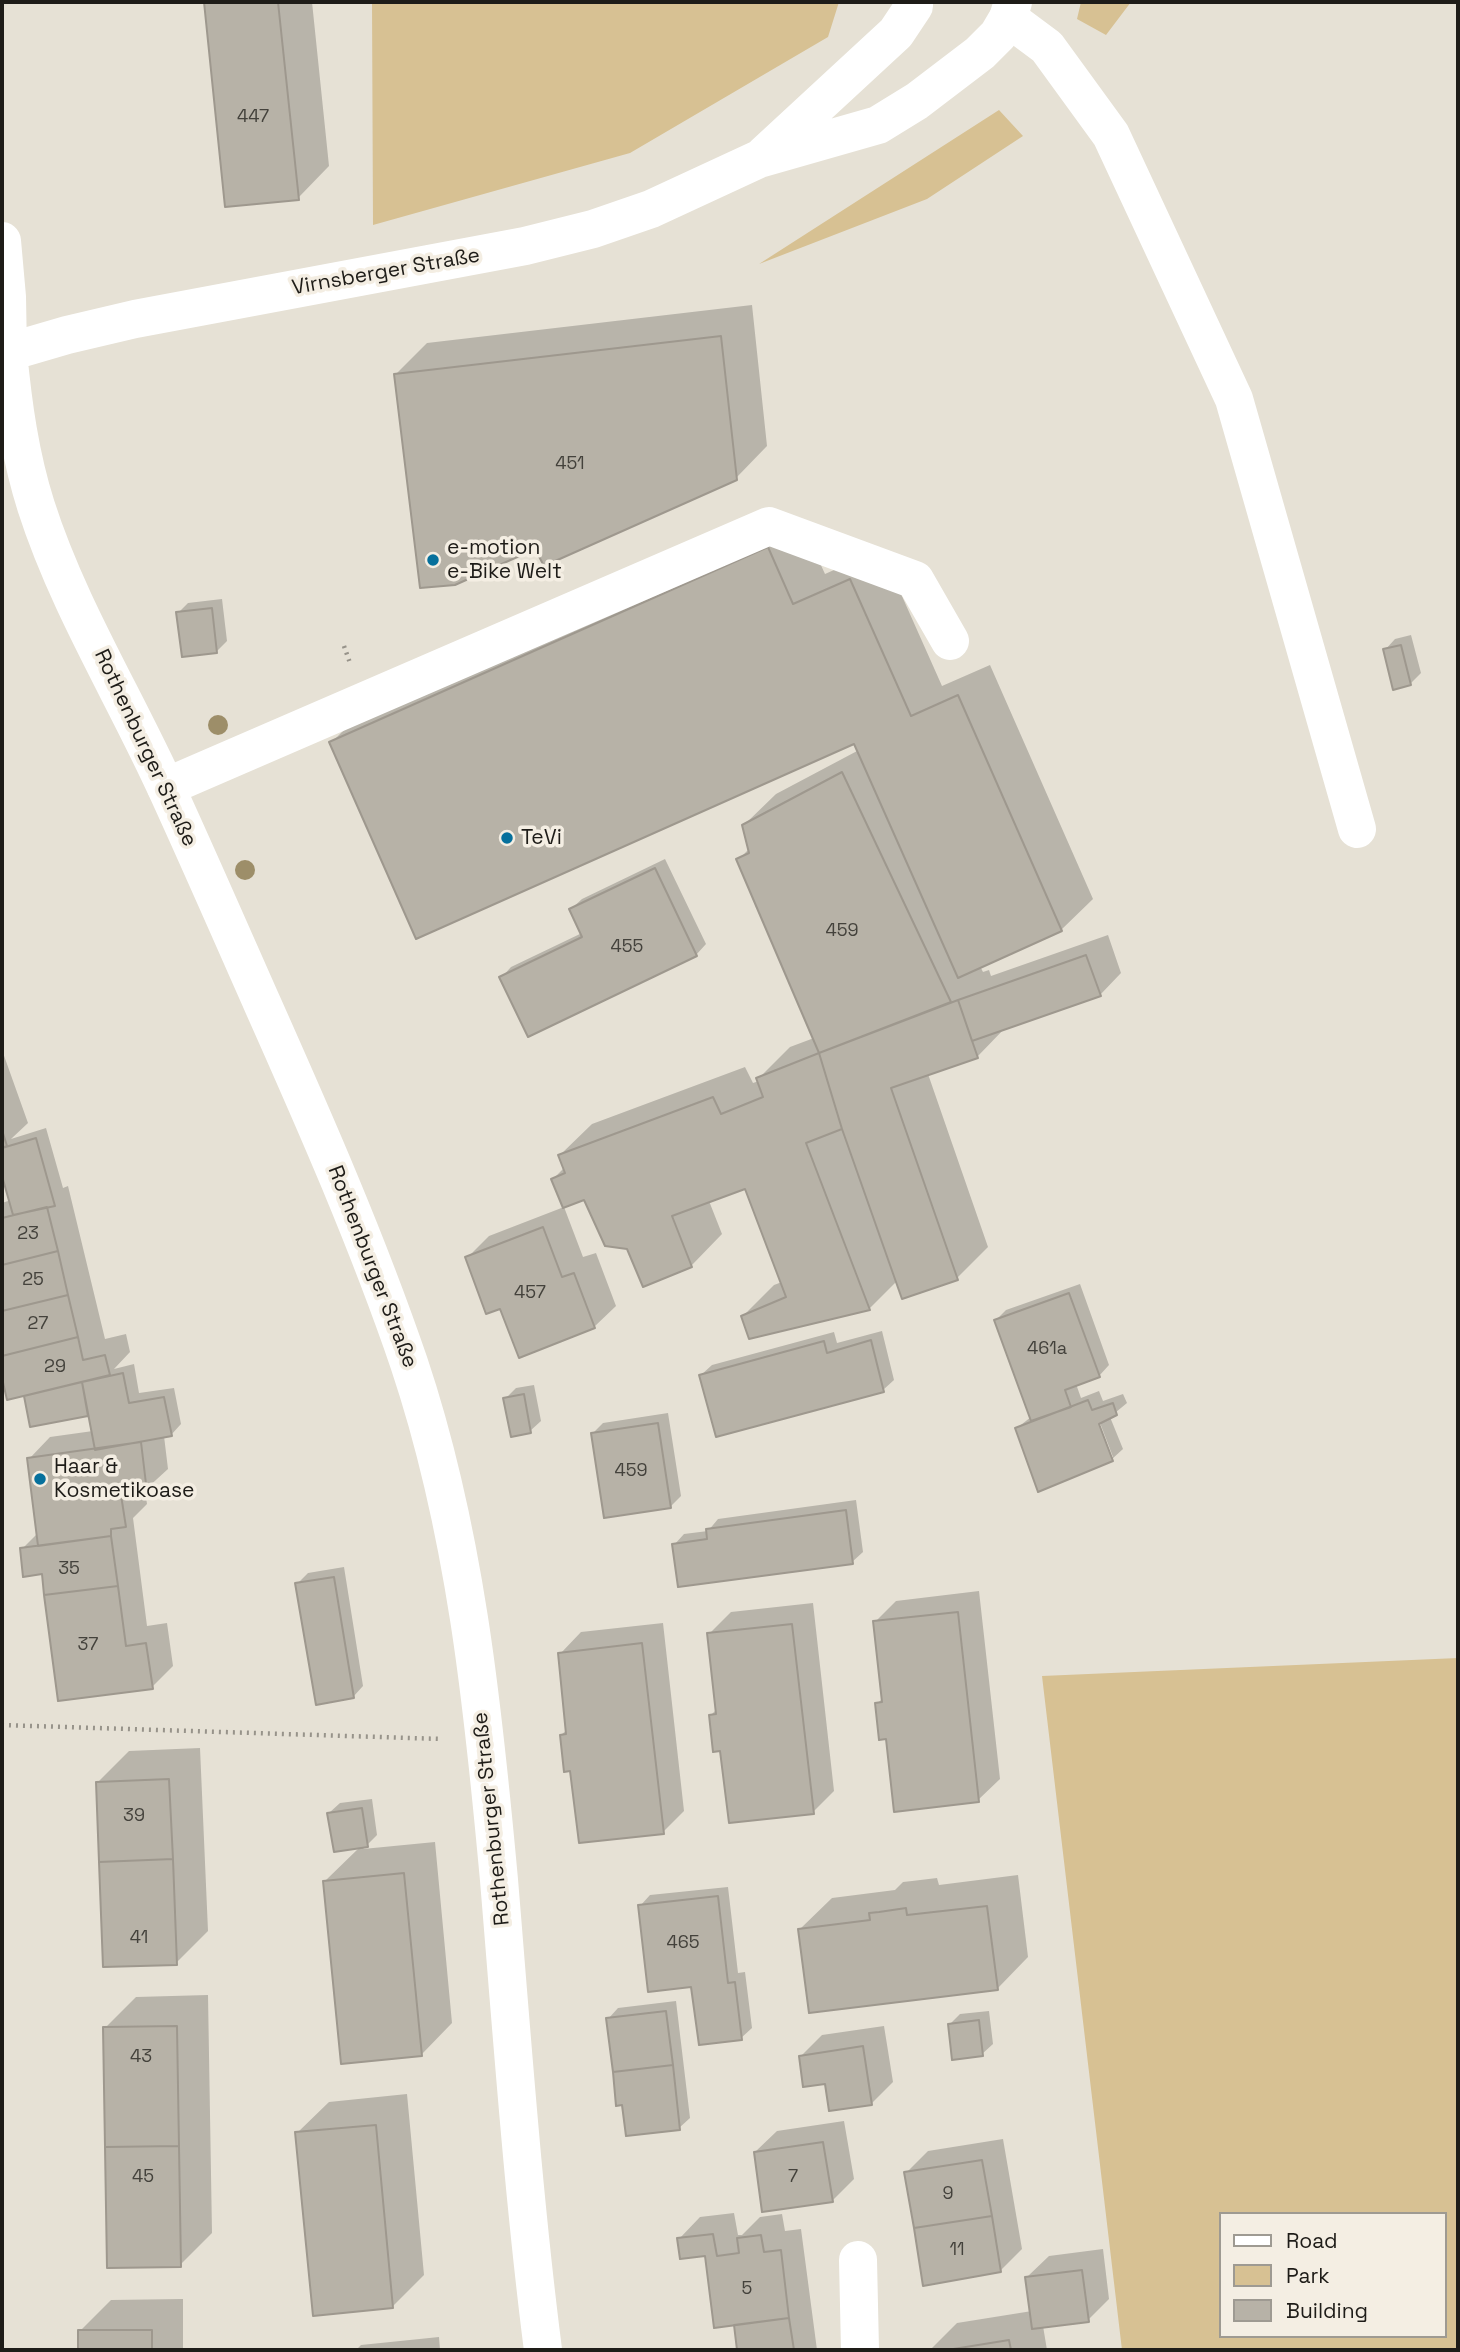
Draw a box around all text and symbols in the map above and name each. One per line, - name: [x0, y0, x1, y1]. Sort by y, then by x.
- house number: 447: [237, 106, 269, 128]
- street label: Virnsberger Straße: [290, 243, 482, 301]
- house number: 451: [555, 453, 585, 475]
- place label: e-motion e-Bike Welt: [447, 535, 562, 585]
- marker: e-motion e-Bike Welt: [425, 552, 441, 568]
- street label: Rothenburger Straße: [88, 645, 202, 851]
- place label: TeVi: [521, 825, 562, 851]
- marker: TeVi: [499, 830, 515, 846]
- house number: 459: [825, 920, 859, 942]
- house number: 455: [611, 936, 643, 958]
- street label: Rothenburger Straße: [322, 1162, 422, 1372]
- house number: 23: [17, 1223, 39, 1245]
- house number: 25: [22, 1269, 44, 1291]
- house number: 457: [514, 1282, 546, 1304]
- house number: 27: [28, 1313, 48, 1335]
- house number: 461a: [1027, 1338, 1067, 1360]
- house number: 29: [44, 1356, 66, 1378]
- place label: Haar & Kosmetikoase: [54, 1454, 195, 1504]
- house number: 459: [614, 1460, 648, 1482]
- marker: Haar & Kosmetikoase: [32, 1471, 48, 1487]
- house number: 35: [58, 1558, 80, 1580]
- house number: 37: [77, 1634, 99, 1656]
- street label: Rothenburger Straße: [468, 1711, 516, 1927]
- house number: 39: [123, 1805, 145, 1827]
- house number: 41: [130, 1927, 148, 1949]
- house number: 465: [666, 1932, 700, 1954]
- house number: 43: [130, 2046, 152, 2068]
- house number: 45: [132, 2166, 154, 2188]
- house number: 7: [788, 2166, 798, 2188]
- house number: 9: [942, 2183, 954, 2205]
- legend: [1218, 2212, 1446, 2338]
- text: Road: [1286, 2227, 1338, 2254]
- house number: 11: [949, 2239, 965, 2261]
- text: Park: [1286, 2262, 1330, 2289]
- house number: 5: [742, 2278, 752, 2300]
- text: Building: [1286, 2297, 1368, 2324]

